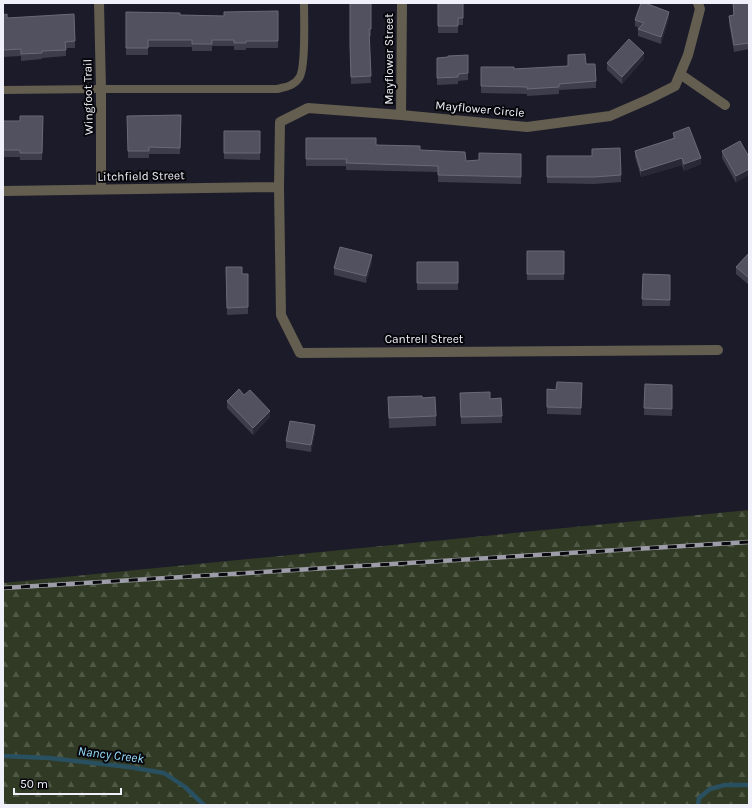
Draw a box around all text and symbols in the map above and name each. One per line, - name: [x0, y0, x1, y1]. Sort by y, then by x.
- street label: Mayflower Street: [382, 13, 396, 105]
- street label: Wingfoot Trail: [80, 59, 96, 135]
- street label: Mayflower Circle: [435, 98, 525, 120]
- street label: Litchfield Street: [97, 168, 185, 184]
- street label: Cantrell Street: [385, 332, 464, 346]
- water label: Nancy Creek: [77, 743, 145, 766]
- scale bar: [14, 770, 121, 796]
- text: 50 m: [20, 777, 48, 791]

